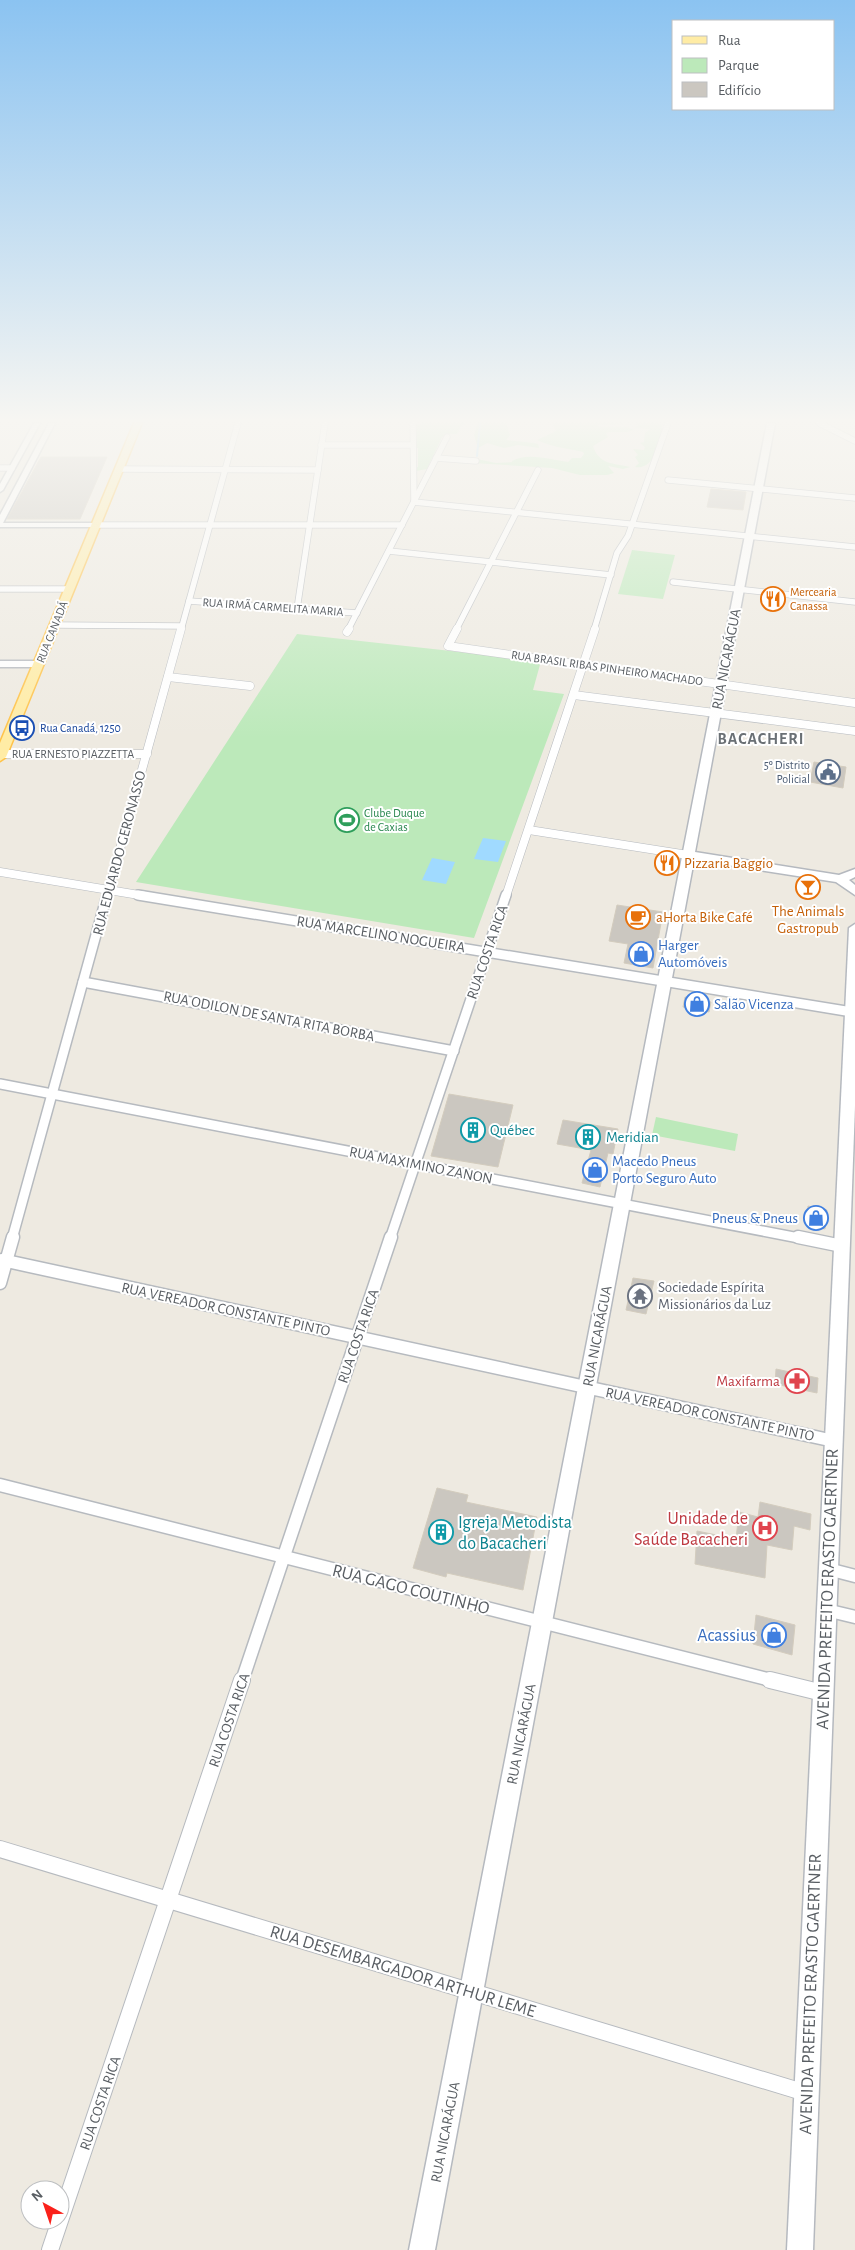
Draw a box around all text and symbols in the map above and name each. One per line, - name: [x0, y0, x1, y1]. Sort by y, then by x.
- legend: [672, 20, 835, 110]
- text: Rua: [718, 33, 741, 48]
- text: Parque: [718, 58, 759, 73]
- text: Edifício: [718, 83, 761, 98]
- restaurant icon: Mercearia Canassa: [760, 586, 786, 612]
- place label: Mercearia Canassa: [790, 586, 837, 612]
- street label: RUA IRMÃ CARMELITA MARIA: [202, 594, 344, 618]
- street label: RUA CANADÁ: [33, 599, 70, 665]
- street label: RUA NICARÁGUA: [707, 607, 744, 711]
- street label: RUA BRASIL RIBAS PINHEIRO MACHADO: [510, 649, 704, 687]
- bus stop icon: Rua Canadá, 1250: [9, 715, 35, 741]
- place label: Rua Canadá, 1250: [40, 722, 121, 734]
- district label: BACACHERI: [718, 731, 804, 747]
- street label: RUA ERNESTO PIAZZETTA: [12, 748, 134, 760]
- place label: 5º Distrito Policial: [764, 759, 810, 785]
- public building icon: 5º Distrito Policial: [815, 759, 841, 785]
- street label: RUA EDUARDO GERONASSO: [90, 769, 149, 937]
- sports icon: Clube Duque de Caxias: [334, 807, 360, 833]
- place label: Clube Duque de Caxias: [364, 807, 425, 833]
- restaurant icon: Pizzaria Baggio: [654, 850, 680, 876]
- place label: Pizzaria Baggio: [684, 856, 773, 871]
- bar icon: The Animals Gastropub: [795, 874, 821, 900]
- street label: RUA COSTA RICA: [464, 903, 511, 1001]
- cafe icon: aHorta Bike Café: [625, 904, 651, 930]
- place label: The Animals Gastropub: [772, 904, 844, 936]
- place label: aHorta Bike Café: [656, 910, 753, 925]
- street label: RUA MARCELINO NOGUEIRA: [296, 914, 467, 955]
- place label: Harger Automóveis: [658, 938, 727, 970]
- shop icon: Harger Automóveis: [628, 941, 654, 967]
- street label: RUA ODILON DE SANTA RITA BORBA: [162, 989, 376, 1044]
- shop icon: Salão Vicenza: [684, 991, 710, 1017]
- place label: Salão Vicenza: [714, 997, 794, 1012]
- building icon: Québec: [460, 1117, 486, 1143]
- place label: Québec: [490, 1123, 535, 1138]
- building icon: Meridian: [575, 1124, 601, 1150]
- place label: Meridian: [606, 1130, 659, 1145]
- street label: RUA MAXIMINO ZANON: [348, 1144, 494, 1187]
- place label: Macedo Pneus Porto Seguro Auto: [612, 1154, 717, 1186]
- shop icon: Macedo Pneus Porto Seguro Auto: [582, 1157, 608, 1183]
- shop icon: Pneus & Pneus: [803, 1205, 829, 1231]
- place label: Pneus & Pneus: [712, 1211, 798, 1226]
- street label: RUA VEREADOR CONSTANTE PINTO: [120, 1280, 332, 1339]
- place label: Sociedade Espírita Missionários da Luz: [658, 1280, 771, 1312]
- temple icon: Sociedade Espírita Missionários da Luz: [627, 1283, 653, 1309]
- street label: RUA NICARÁGUA: [578, 1284, 615, 1388]
- street label: RUA COSTA RICA: [335, 1287, 382, 1385]
- pharmacy icon: Maxifarma: [784, 1368, 810, 1394]
- place label: Maxifarma: [716, 1374, 780, 1389]
- street label: RUA VEREADOR CONSTANTE PINTO: [604, 1385, 816, 1444]
- street label: AVENIDA PREFEITO ERASTO GAERTNER: [814, 1448, 842, 1730]
- place label: Unidade de Saúde Bacacheri: [634, 1510, 748, 1549]
- place label: Igreja Metodista do Bacacheri: [458, 1514, 572, 1553]
- hospital icon: Unidade de Saúde Bacacheri: [752, 1515, 778, 1541]
- building icon: Igreja Metodista do Bacacheri: [428, 1519, 454, 1545]
- street label: RUA GAGO COUTINHO: [330, 1562, 491, 1618]
- shop icon: Acassius: [761, 1622, 787, 1648]
- place label: Acassius: [697, 1627, 756, 1645]
- street label: RUA COSTA RICA: [206, 1671, 253, 1769]
- street label: RUA NICARÁGUA: [502, 1682, 539, 1786]
- street label: AVENIDA PREFEITO ERASTO GAERTNER: [797, 1853, 825, 2135]
- street label: RUA DESEMBARGADOR ARTHUR LEME: [268, 1923, 538, 2021]
- street label: RUA COSTA RICA: [77, 2054, 124, 2152]
- street label: RUA NICARÁGUA: [426, 2080, 463, 2184]
- north arrow: [20, 2180, 70, 2230]
- text: N: [29, 2187, 46, 2204]

